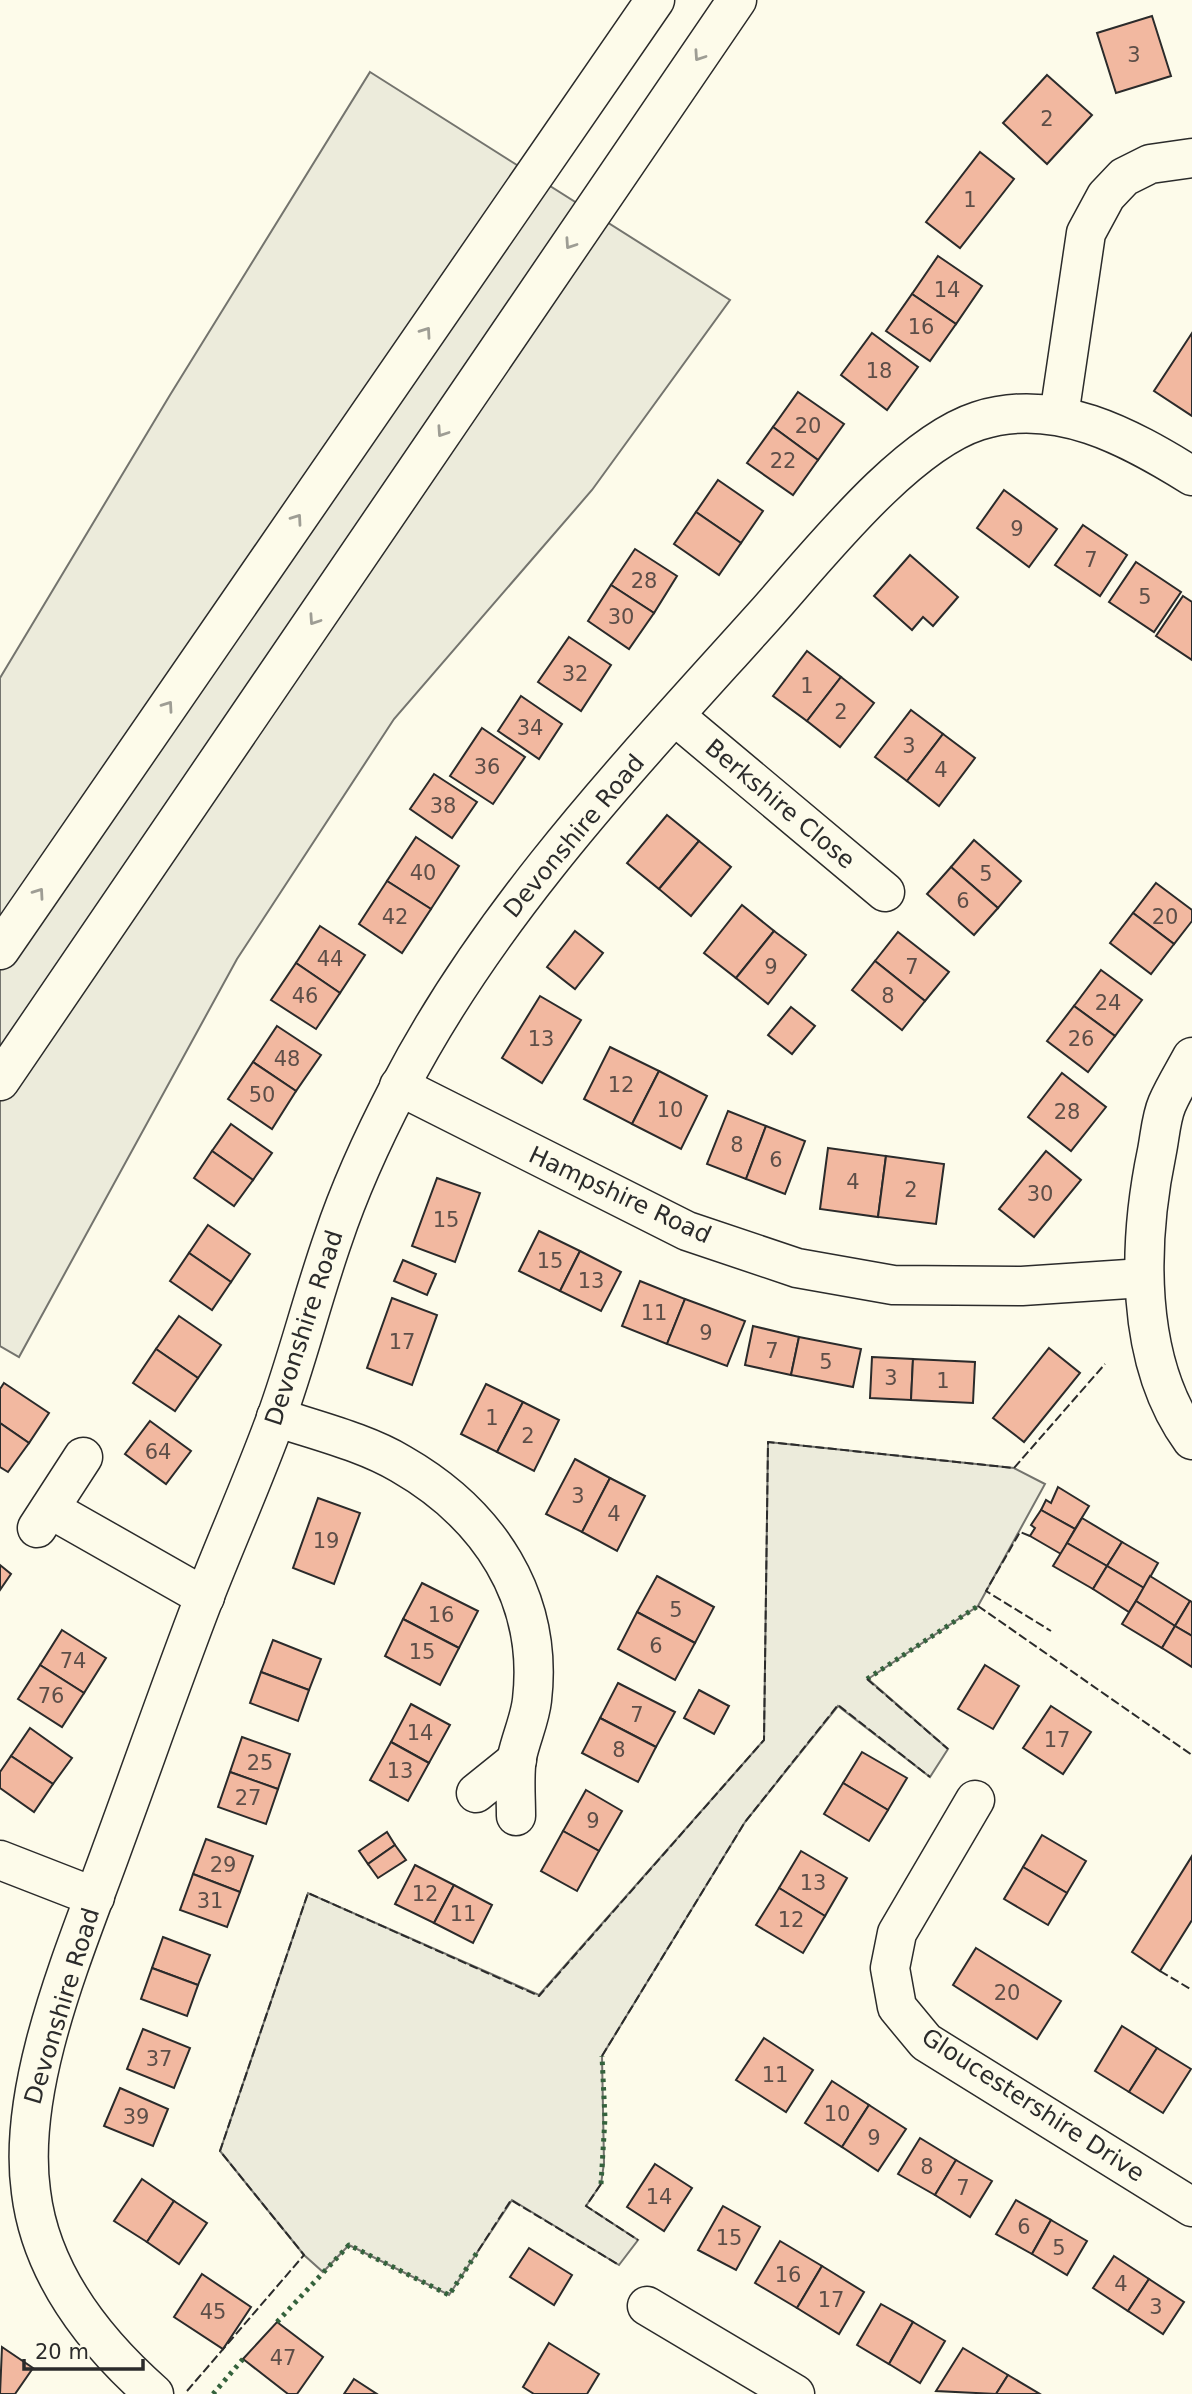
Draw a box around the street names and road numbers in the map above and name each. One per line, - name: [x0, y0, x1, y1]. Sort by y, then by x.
- street label: Berkshire Close: [700, 733, 860, 875]
- street label: Devonshire Road: [498, 749, 650, 923]
- street label: Hampshire Road: [524, 1141, 716, 1249]
- street label: Devonshire Road: [259, 1227, 349, 1429]
- street label: Devonshire Road: [19, 1905, 105, 2107]
- street label: Gloucestershire Drive: [916, 2023, 1150, 2187]

